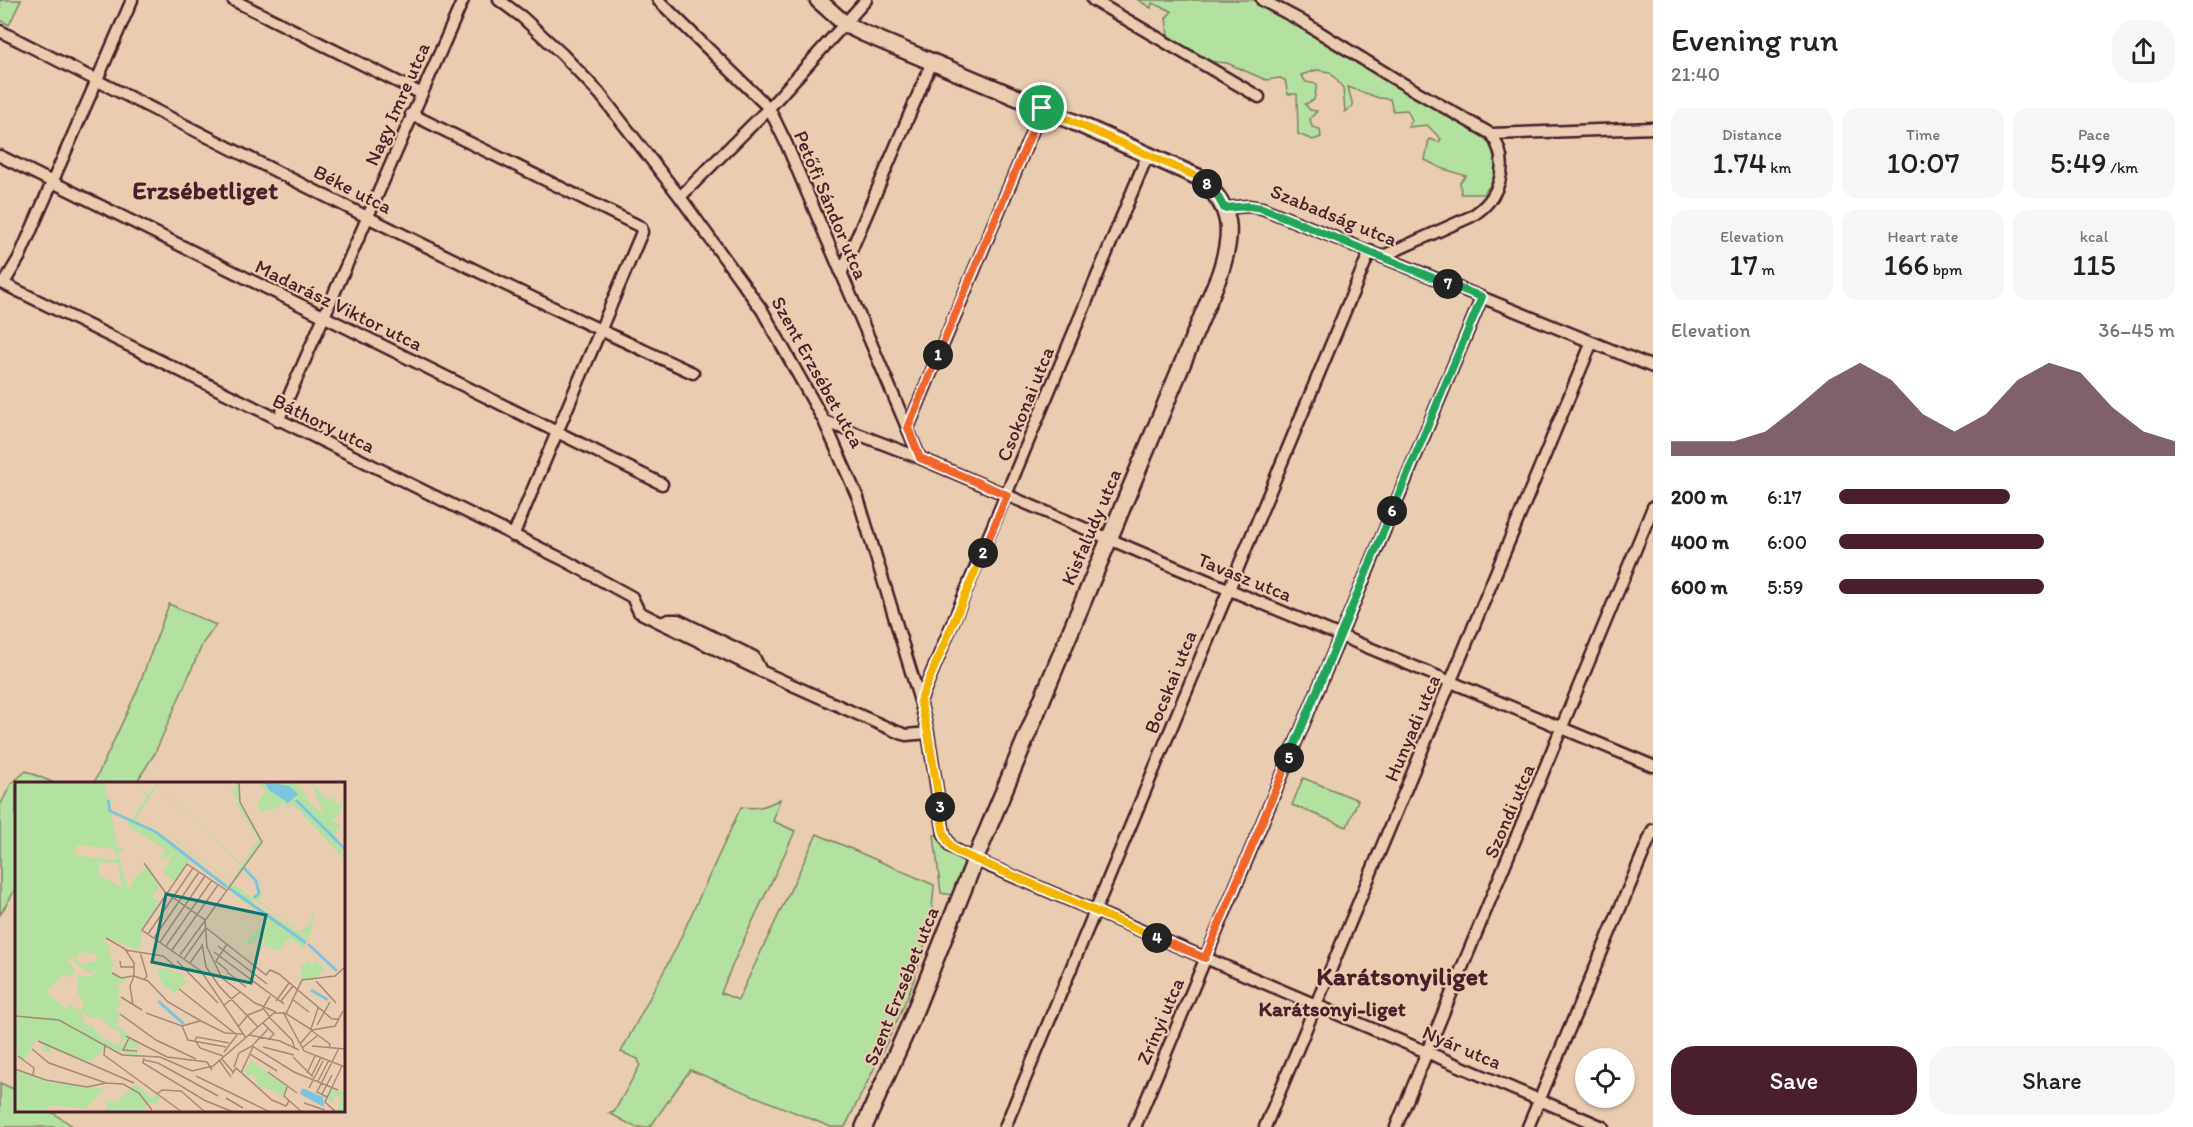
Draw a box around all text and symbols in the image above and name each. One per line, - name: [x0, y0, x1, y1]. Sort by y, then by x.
- text: Evening run: [1671, 20, 1838, 59]
- button: share: [2112, 20, 2175, 83]
- street label: Nagy Imre utca: [359, 38, 435, 169]
- text: 21:40: [1671, 62, 1720, 86]
- pin: [1016, 82, 1067, 133]
- icon: arrive: [1025, 91, 1058, 124]
- text: Distance: [1722, 125, 1782, 144]
- text: Time: [1906, 125, 1940, 144]
- text: Pace: [2078, 125, 2110, 144]
- street label: Petőfi Sándor utca: [789, 127, 873, 284]
- text: 1.74: [1713, 144, 1767, 181]
- text: 10:07: [1886, 144, 1960, 181]
- text: 5:49: [2050, 144, 2107, 181]
- text: km: [1767, 158, 1791, 177]
- text: /km: [2107, 158, 2138, 177]
- street label: Béke utca: [310, 159, 397, 219]
- pin: 8: [1192, 169, 1222, 199]
- district label: Erzsébetliget: [132, 174, 278, 206]
- text: 8: [1203, 174, 1211, 193]
- street label: Szabadság utca: [1267, 179, 1401, 252]
- text: Elevation: [1720, 227, 1784, 246]
- text: Heart rate: [1888, 227, 1958, 246]
- text: kcal: [2080, 227, 2108, 246]
- text: 17: [1729, 246, 1758, 283]
- text: 166: [1884, 246, 1929, 283]
- text: 115: [2072, 246, 2116, 283]
- street label: Madarász Viktor utca: [251, 254, 427, 356]
- text: m: [1758, 260, 1775, 279]
- text: bpm: [1929, 260, 1962, 279]
- pin: 7: [1433, 269, 1463, 299]
- text: 7: [1444, 274, 1452, 293]
- street label: Szent Erzsébet utca: [766, 292, 870, 452]
- text: Elevation: [1671, 318, 1750, 342]
- text: 36–45 m: [2099, 318, 2175, 342]
- pin: 1: [923, 340, 953, 370]
- street label: Csokonai utca: [991, 343, 1059, 465]
- text: 1: [934, 345, 942, 364]
- street label: Báthory utca: [269, 388, 380, 458]
- street label: Kisfaludy utca: [1056, 465, 1126, 589]
- text: 200 m: [1671, 485, 1727, 509]
- text: 6:17: [1767, 485, 1802, 509]
- pin: 6: [1377, 496, 1407, 526]
- text: 6: [1388, 501, 1396, 520]
- text: 400 m: [1671, 530, 1729, 554]
- text: 6:00: [1767, 530, 1807, 554]
- pin: 2: [968, 538, 998, 568]
- text: 2: [979, 543, 987, 562]
- street label: Tavasz utca: [1194, 547, 1296, 607]
- text: 600 m: [1671, 575, 1728, 599]
- text: 5:59: [1767, 575, 1803, 599]
- street label: Bocskai utca: [1139, 627, 1202, 737]
- street label: Hunyadi utca: [1379, 671, 1445, 785]
- pin: 5: [1274, 743, 1304, 773]
- text: 5: [1285, 748, 1293, 767]
- street label: Szondi utca: [1478, 760, 1540, 862]
- inset map: [15, 782, 345, 1112]
- pin: 3: [925, 792, 955, 822]
- text: 3: [936, 797, 944, 816]
- street label: Szent Erzsébet utca: [858, 902, 944, 1069]
- pin: 4: [1142, 923, 1172, 953]
- text: 4: [1152, 928, 1162, 947]
- district label: Karátsonyiliget: [1316, 960, 1488, 992]
- street label: Zrínyi utca: [1131, 973, 1189, 1068]
- district label: Karátsonyi-liget: [1259, 996, 1406, 1022]
- street label: Nyár utca: [1419, 1020, 1505, 1074]
- button: Save: [1671, 1046, 1917, 1115]
- button: Share: [1929, 1046, 2175, 1115]
- map controls: [1575, 1048, 1635, 1108]
- button: locate: [1575, 1048, 1635, 1108]

